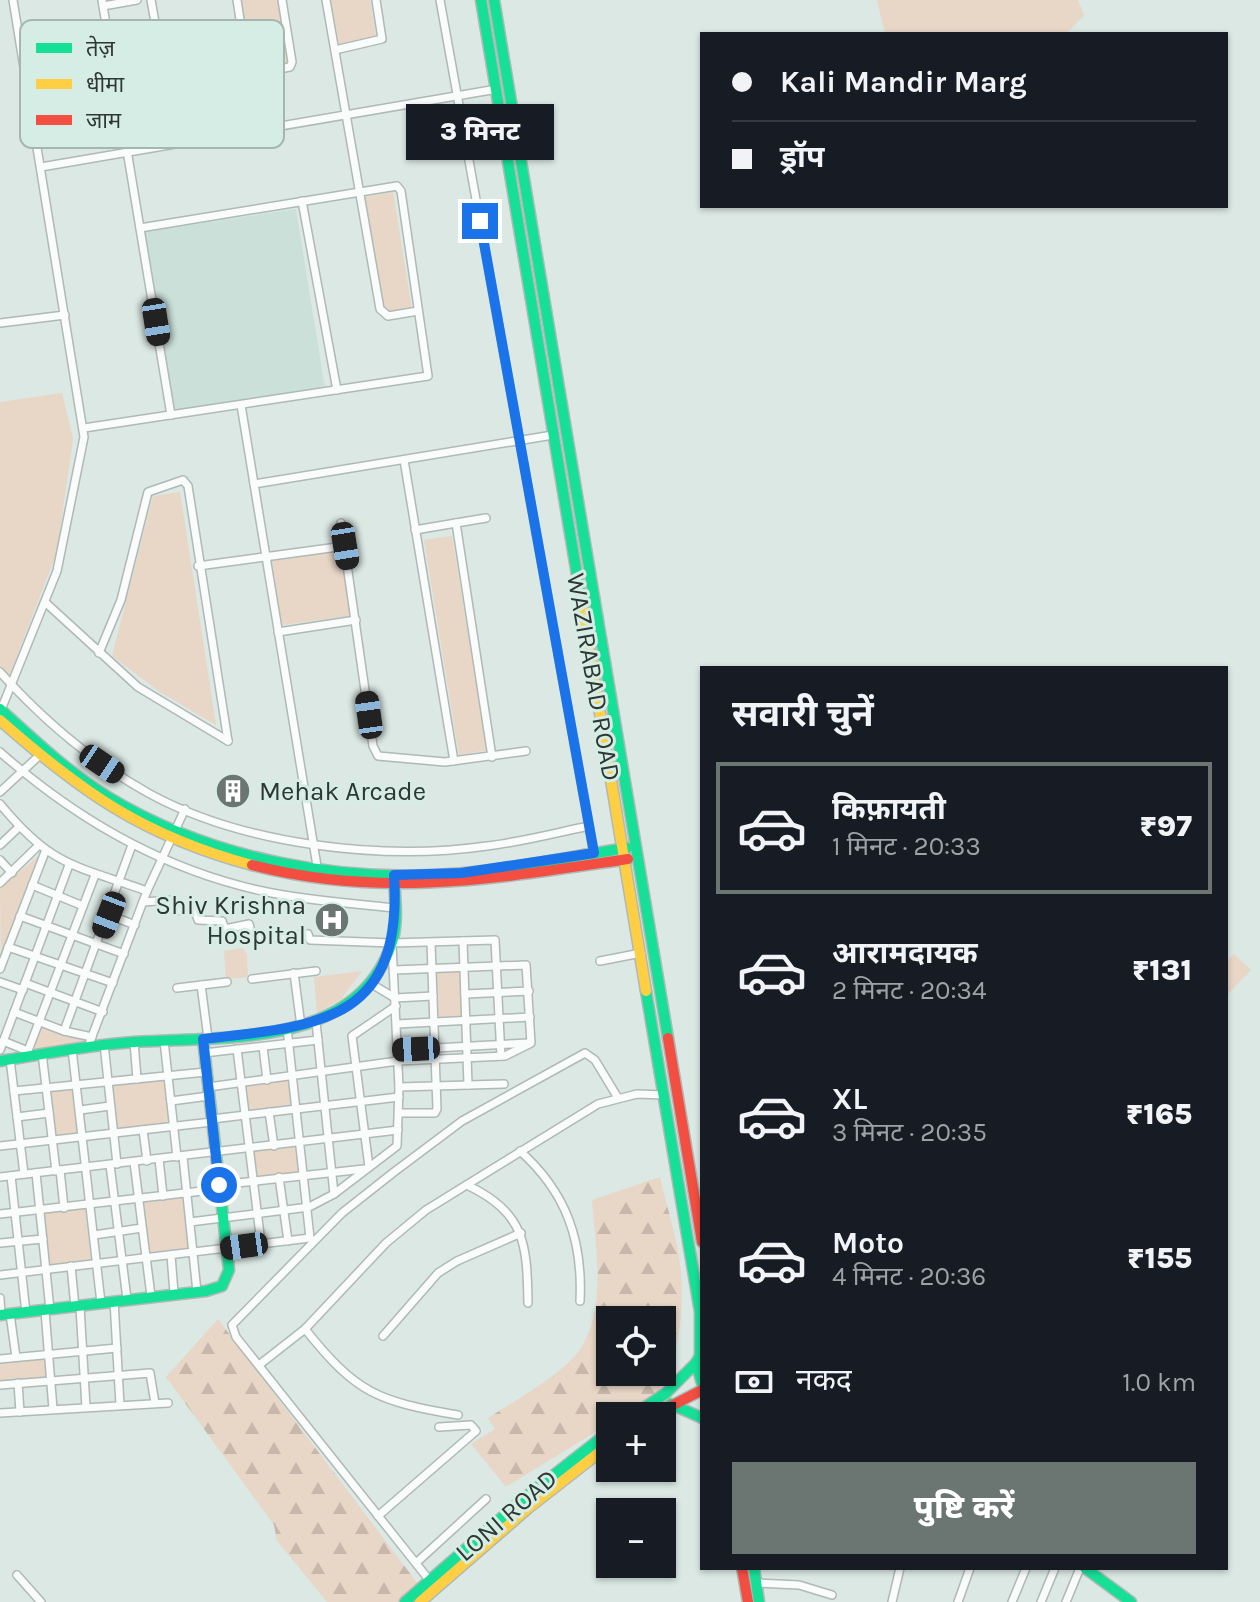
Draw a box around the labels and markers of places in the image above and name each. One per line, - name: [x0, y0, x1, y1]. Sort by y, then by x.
- building icon: Mehak Arcade: [214, 772, 252, 810]
- place label: Mehak Arcade: [259, 776, 426, 807]
- place label: Shiv Krishna Hospital: [155, 890, 306, 951]
- hospital icon: Shiv Krishna Hospital: [313, 901, 351, 939]

